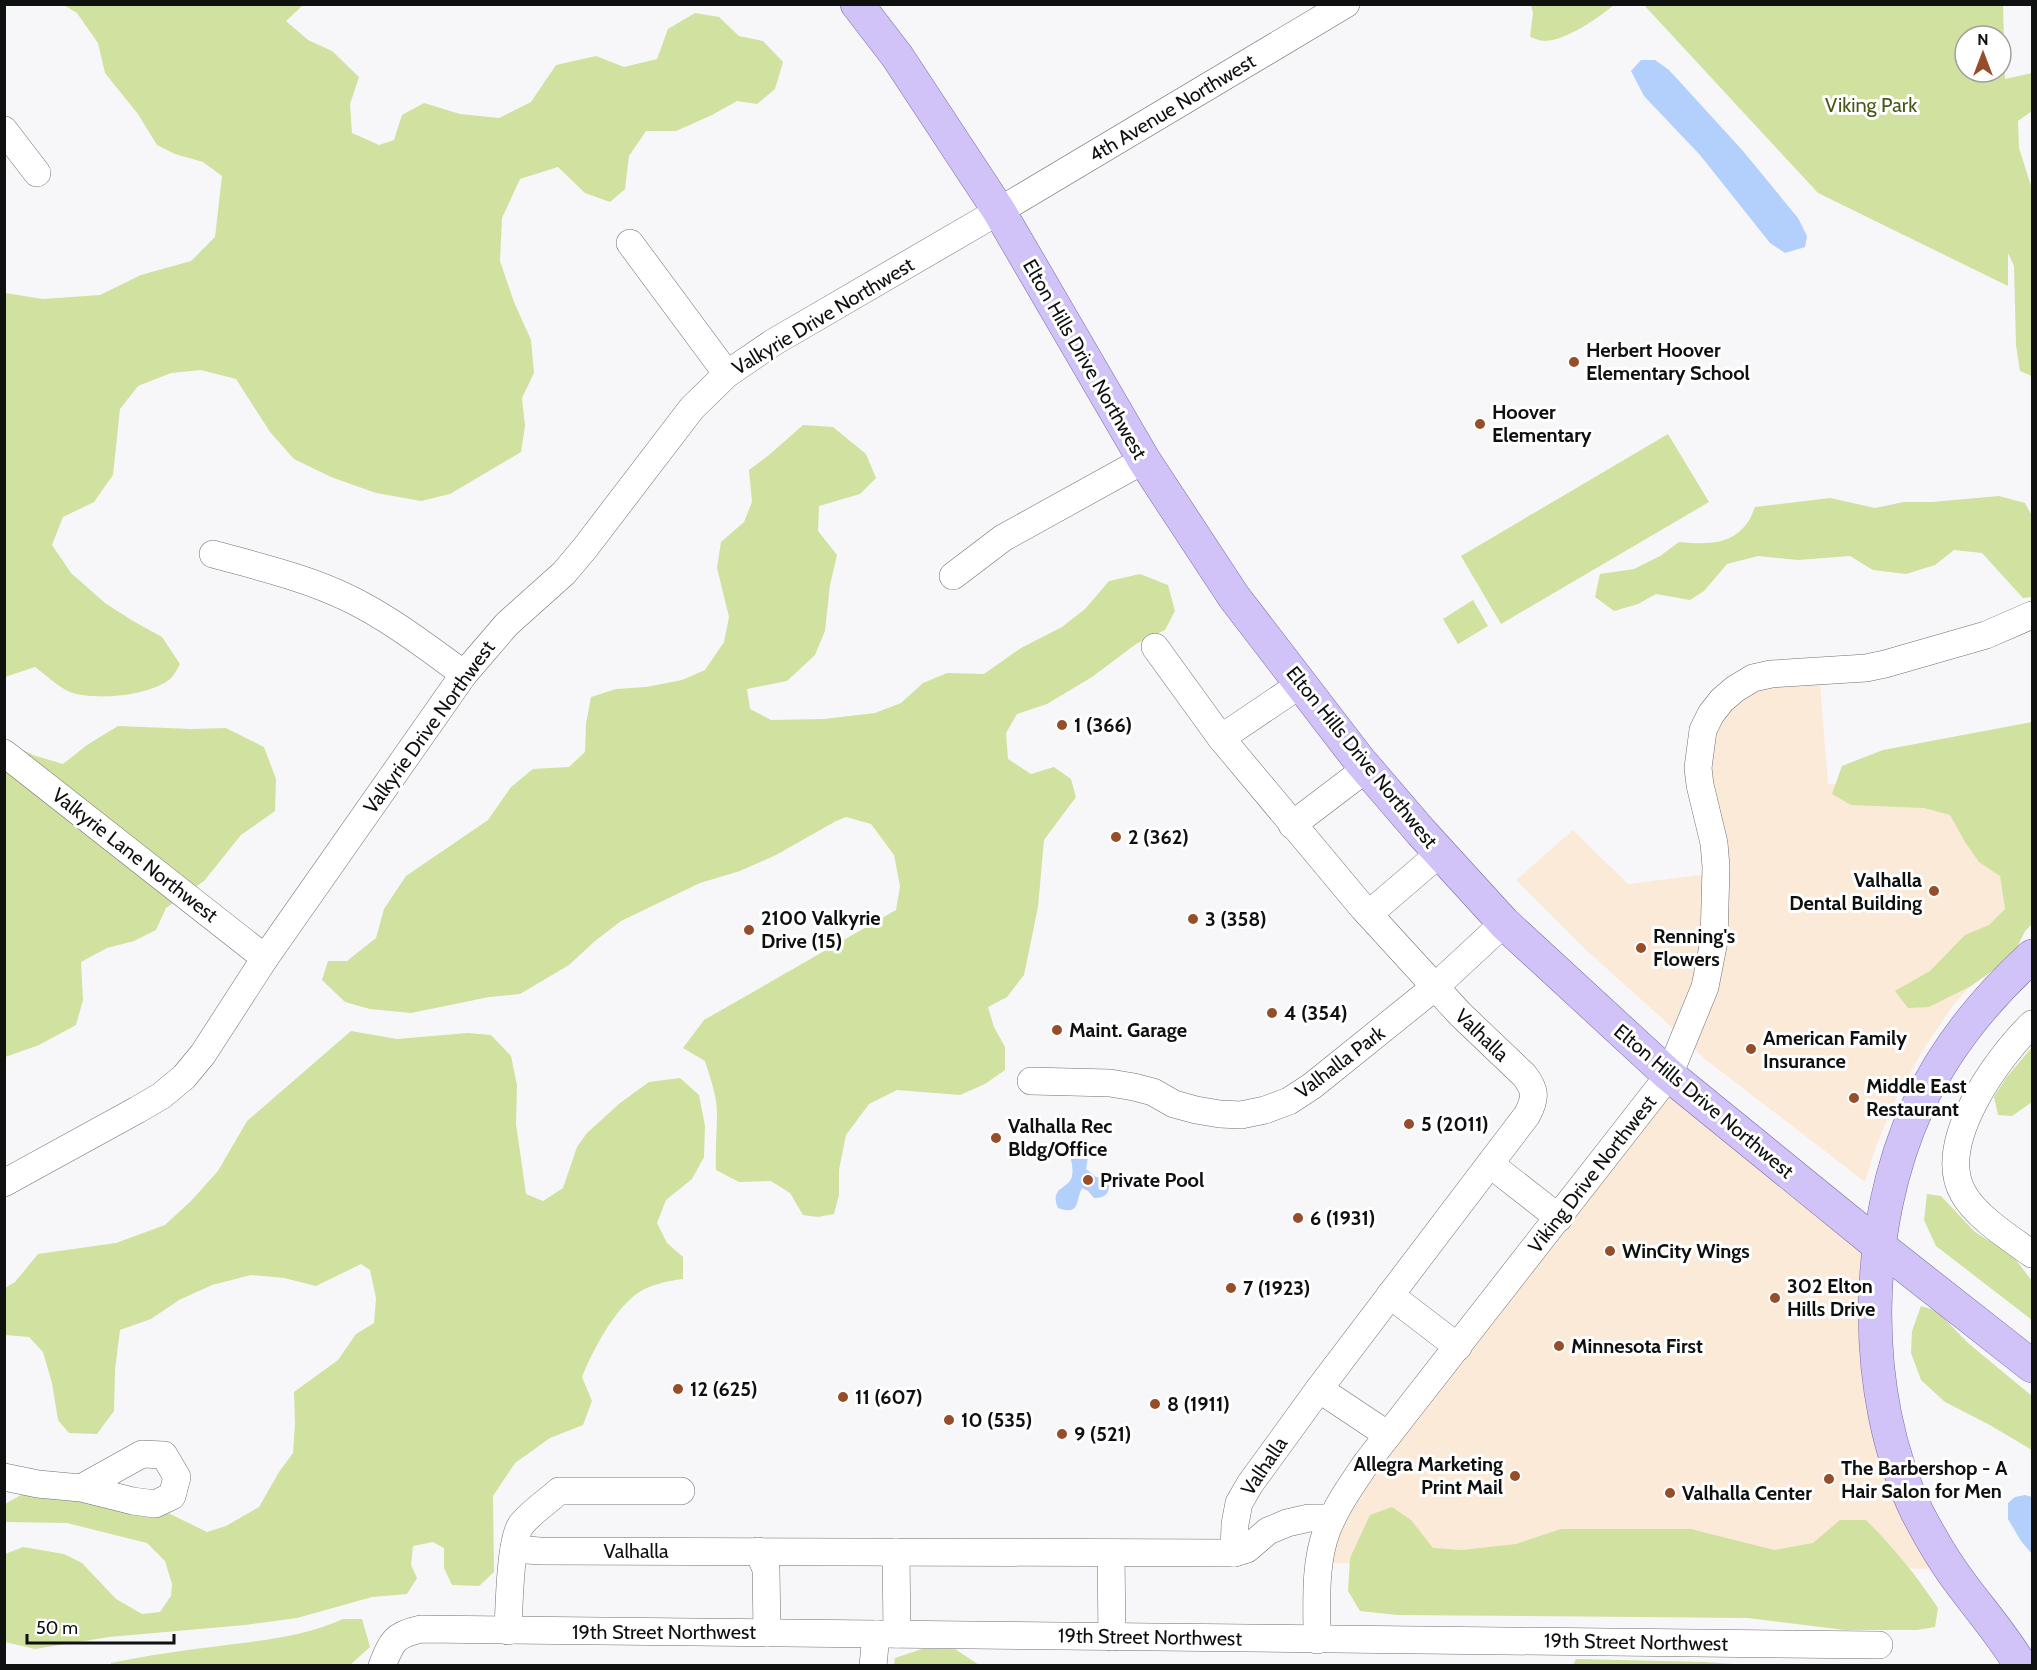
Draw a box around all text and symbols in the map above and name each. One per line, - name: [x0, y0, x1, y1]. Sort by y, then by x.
- north arrow: [1953, 24, 2013, 84]
- text: N: [1977, 30, 1989, 49]
- street label: 4th Avenue Northwest: [1084, 49, 1260, 167]
- park label: Viking Park: [1825, 93, 1917, 117]
- street label: Valkyrie Drive Northwest: [728, 252, 918, 380]
- street label: Elton Hills Drive Northwest: [1018, 255, 1152, 464]
- place label: Herbert Hoover Elementary School: [1586, 338, 1750, 385]
- marker: Herbert Hoover Elementary School: [1567, 355, 1581, 369]
- place label: Hoover Elementary: [1492, 400, 1592, 447]
- marker: Hoover Elementary: [1473, 417, 1487, 431]
- street label: Valkyrie Drive Northwest: [358, 636, 500, 818]
- street label: Elton Hills Drive Northwest: [1281, 661, 1443, 853]
- place label: 1 (366): [1074, 713, 1132, 737]
- marker: 1 (366): [1055, 718, 1069, 732]
- street label: Valkyrie Lane Northwest: [47, 783, 223, 927]
- place label: 2 (362): [1128, 825, 1189, 849]
- marker: 2 (362): [1109, 830, 1123, 844]
- place label: Valhalla Dental Building: [1789, 868, 1922, 915]
- marker: Valhalla Dental Building: [1927, 884, 1941, 898]
- place label: 2100 Valkyrie Drive (15): [761, 906, 881, 953]
- place label: 3 (358): [1205, 907, 1267, 931]
- marker: 3 (358): [1186, 912, 1200, 926]
- marker: 2100 Valkyrie Drive (15): [742, 923, 756, 937]
- place label: Renning's Flowers: [1653, 924, 1735, 971]
- marker: Renning's Flowers: [1634, 941, 1648, 955]
- place label: 4 (354): [1284, 1001, 1348, 1025]
- street label: Valhalla: [1450, 1004, 1514, 1067]
- marker: 4 (354): [1265, 1006, 1279, 1020]
- place label: Maint. Garage: [1069, 1018, 1187, 1042]
- street label: Elton Hills Drive Northwest: [1609, 1019, 1799, 1183]
- street label: Valhalla Park: [1291, 1021, 1389, 1103]
- marker: Maint. Garage: [1050, 1023, 1064, 1037]
- place label: American Family Insurance: [1763, 1026, 1907, 1073]
- marker: American Family Insurance: [1744, 1042, 1758, 1056]
- place label: Middle East Restaurant: [1866, 1074, 1967, 1121]
- street label: Viking Drive Northwest: [1523, 1090, 1661, 1258]
- marker: Middle East Restaurant: [1847, 1091, 1861, 1105]
- place label: 5 (2011): [1421, 1112, 1489, 1136]
- place label: Valhalla Rec Bldg/Office: [1008, 1114, 1112, 1161]
- marker: 5 (2011): [1402, 1117, 1416, 1131]
- marker: Valhalla Rec Bldg/Office: [989, 1131, 1003, 1145]
- place label: Private Pool: [1100, 1168, 1204, 1192]
- marker: Private Pool: [1081, 1173, 1095, 1187]
- place label: 6 (1931): [1310, 1206, 1375, 1230]
- marker: 6 (1931): [1291, 1211, 1305, 1225]
- place label: WinCity Wings: [1622, 1239, 1750, 1263]
- marker: WinCity Wings: [1603, 1244, 1617, 1258]
- place label: 302 Elton Hills Drive: [1787, 1274, 1875, 1321]
- place label: 7 (1923): [1243, 1276, 1310, 1300]
- marker: 7 (1923): [1224, 1281, 1238, 1295]
- marker: 302 Elton Hills Drive: [1768, 1291, 1782, 1305]
- place label: Minnesota First: [1571, 1334, 1703, 1358]
- marker: Minnesota First: [1552, 1339, 1566, 1353]
- place label: 12 (625): [690, 1377, 758, 1401]
- marker: 12 (625): [671, 1382, 685, 1396]
- place label: 11 (607): [855, 1385, 922, 1409]
- marker: 11 (607): [836, 1390, 850, 1404]
- place label: 8 (1911): [1167, 1392, 1230, 1416]
- marker: 8 (1911): [1148, 1397, 1162, 1411]
- place label: 10 (535): [961, 1408, 1032, 1432]
- marker: 10 (535): [942, 1413, 956, 1427]
- place label: 9 (521): [1074, 1422, 1131, 1446]
- marker: 9 (521): [1055, 1427, 1069, 1441]
- street label: Valhalla: [1236, 1432, 1292, 1500]
- place label: Allegra Marketing Print Mail: [1354, 1452, 1503, 1499]
- place label: The Barbershop - A Hair Salon for Men: [1841, 1456, 2008, 1503]
- marker: Allegra Marketing Print Mail: [1508, 1469, 1522, 1483]
- marker: The Barbershop - A Hair Salon for Men: [1822, 1472, 1836, 1486]
- place label: Valhalla Center: [1682, 1481, 1812, 1505]
- marker: Valhalla Center: [1663, 1486, 1677, 1500]
- street label: Valhalla: [603, 1539, 669, 1563]
- scale bar: [27, 1607, 174, 1645]
- text: 50 m: [36, 1617, 78, 1639]
- street label: 19th Street Northwest: [572, 1620, 756, 1644]
- street label: 19th Street Northwest: [1058, 1623, 1242, 1651]
- street label: 19th Street Northwest: [1544, 1628, 1728, 1656]

